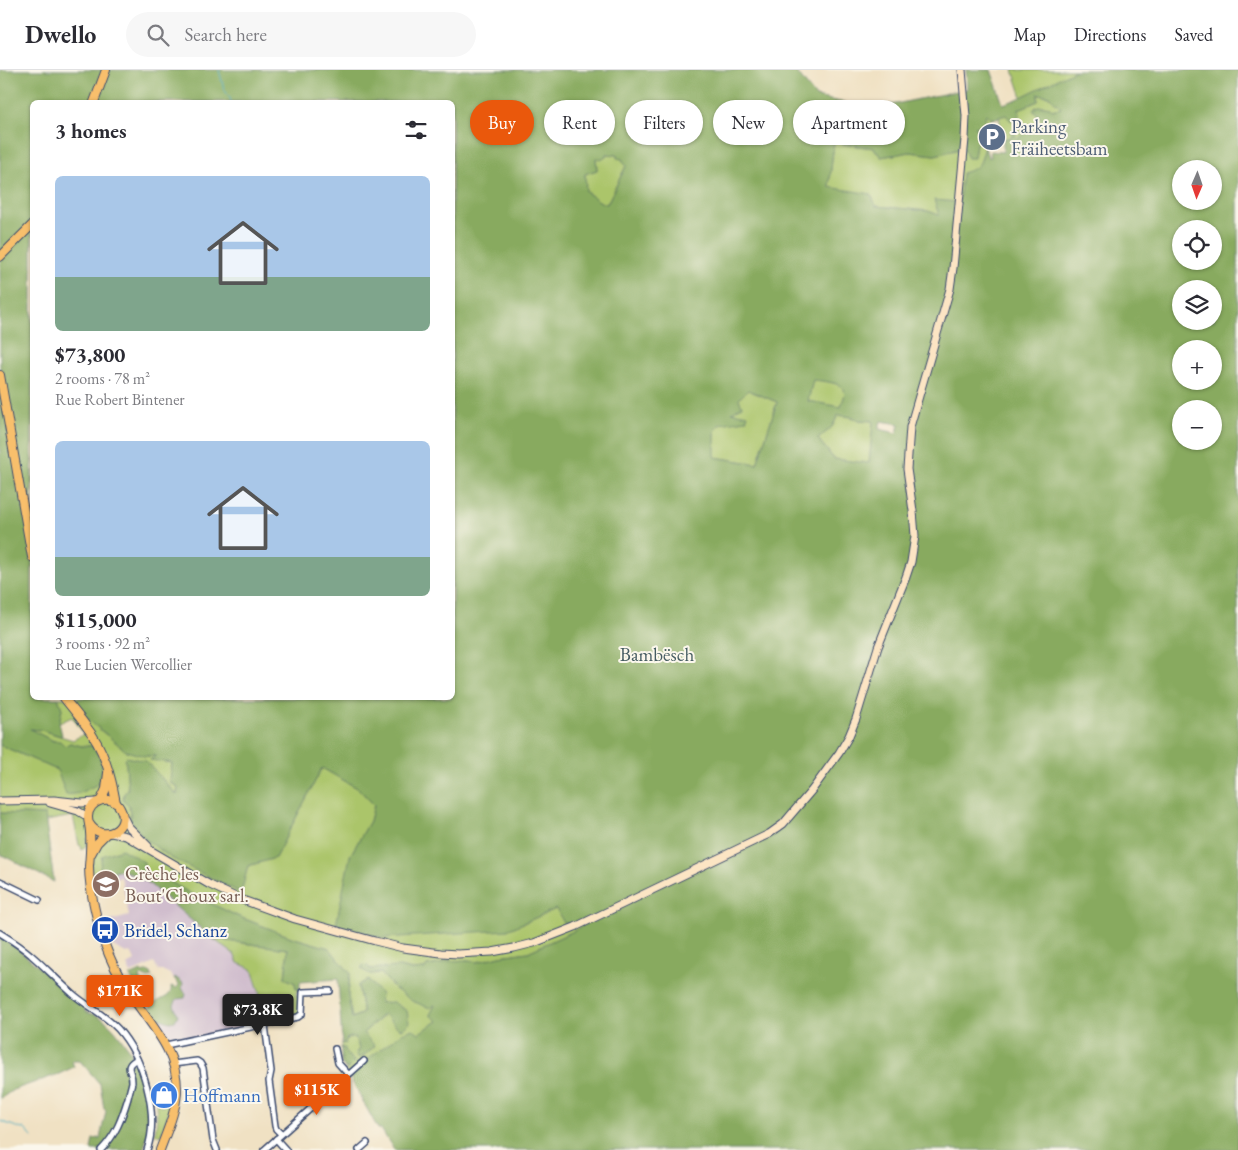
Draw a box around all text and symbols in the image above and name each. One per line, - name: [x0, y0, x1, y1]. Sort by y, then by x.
- search box: [126, 12, 476, 57]
- text: Dwello: [25, 19, 96, 50]
- icon: search: [144, 21, 172, 49]
- text: Search here: [184, 22, 267, 47]
- text: Map: [1014, 23, 1046, 46]
- text: Directions: [1074, 23, 1146, 46]
- text: Saved: [1174, 23, 1213, 46]
- chip: Buy: [470, 100, 534, 145]
- chip: Rent: [544, 100, 615, 145]
- chip: Filters: [625, 100, 703, 145]
- chip: New: [713, 100, 783, 145]
- chip: Apartment: [793, 100, 905, 145]
- place label: Parking Fräiheetsbam: [1011, 114, 1108, 161]
- icon: filters: [402, 116, 430, 144]
- text: 3 homes: [55, 117, 127, 144]
- parking icon: Parking Fräiheetsbam: [977, 122, 1007, 152]
- north arrow: [1172, 160, 1222, 210]
- map controls: [1172, 160, 1222, 450]
- icon: home: [198, 208, 288, 298]
- button: locate: [1172, 220, 1222, 270]
- button: layers: [1172, 280, 1222, 330]
- button: +: [1172, 340, 1222, 390]
- text: $73,800: [55, 341, 125, 368]
- text: 2 rooms · 78 m²: [55, 368, 150, 389]
- text: Rue Robert Bintener: [55, 389, 185, 410]
- button: −: [1172, 400, 1222, 450]
- icon: home: [198, 473, 288, 563]
- text: $115,000: [55, 606, 137, 633]
- text: 3 rooms · 92 m²: [55, 633, 150, 654]
- park label: Bambësch: [620, 642, 694, 667]
- text: Rue Lucien Wercollier: [55, 654, 192, 675]
- place label: Crèche les Bout'Choux sarl.: [125, 861, 249, 908]
- school or university icon: Crèche les Bout'Choux sarl.: [91, 869, 121, 899]
- bus stop icon: Bridel, Schanz: [90, 915, 120, 945]
- place label: Bridel, Schanz: [124, 918, 228, 943]
- pin: $171K: [85, 974, 155, 1017]
- text: $171K: [98, 980, 142, 1001]
- pin: $73.8K: [217, 994, 299, 1036]
- text: $73.8K: [234, 999, 282, 1020]
- pin: $115K: [282, 1074, 352, 1116]
- text: $115K: [295, 1079, 339, 1100]
- shop icon: Hoffmann: [149, 1080, 179, 1110]
- place label: Hoffmann: [183, 1083, 261, 1108]

